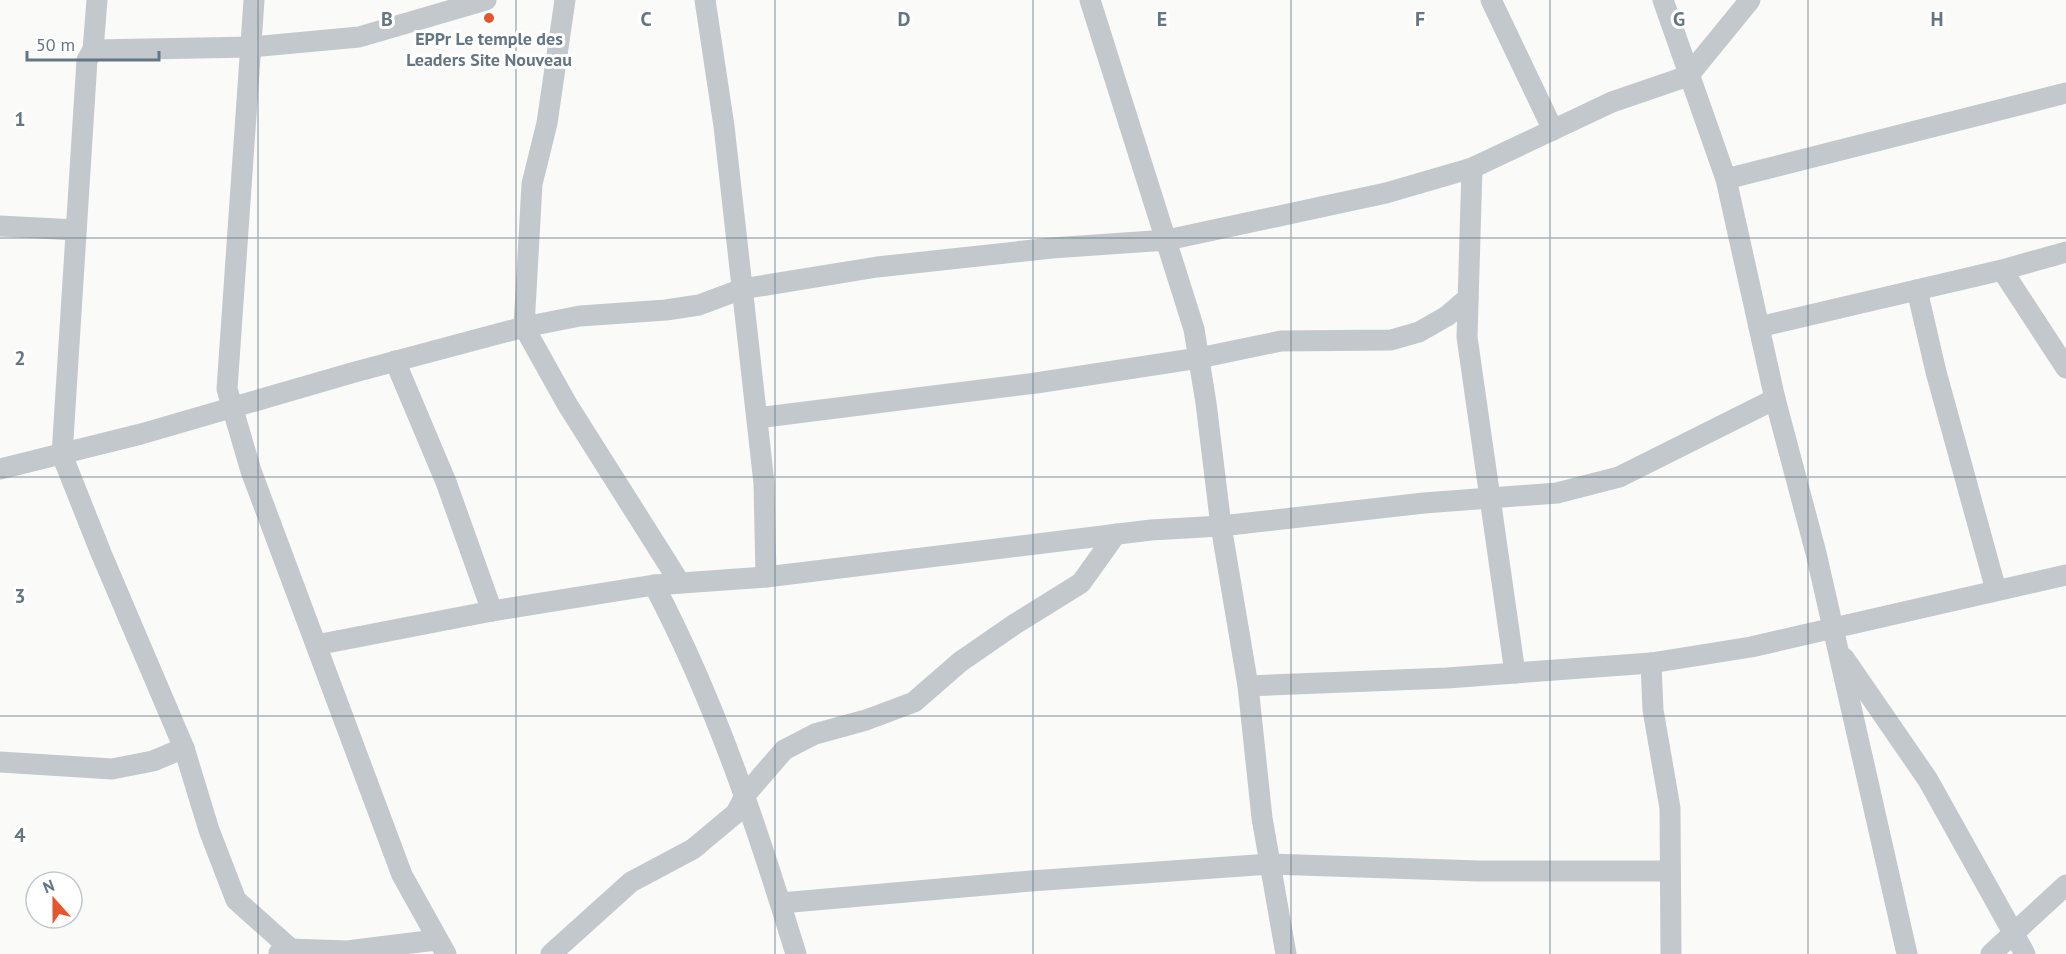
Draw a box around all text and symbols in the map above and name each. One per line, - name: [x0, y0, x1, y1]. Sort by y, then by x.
- text: B: [381, 6, 393, 32]
- text: C: [640, 6, 652, 32]
- text: D: [898, 6, 911, 32]
- text: E: [1157, 6, 1167, 32]
- text: F: [1415, 6, 1425, 32]
- text: G: [1673, 6, 1685, 32]
- text: H: [1930, 6, 1944, 32]
- marker: EPPr Le temple des Leaders Site Nouveau: [482, 11, 496, 25]
- scale bar: [27, 24, 159, 62]
- place label: EPPr Le temple des Leaders Site Nouveau: [406, 27, 572, 71]
- text: 50 m: [36, 33, 75, 56]
- text: 1: [14, 106, 26, 132]
- text: 2: [14, 345, 26, 371]
- text: 3: [14, 583, 26, 609]
- text: 4: [14, 822, 26, 848]
- north arrow: [24, 870, 84, 930]
- text: N: [40, 875, 57, 897]

